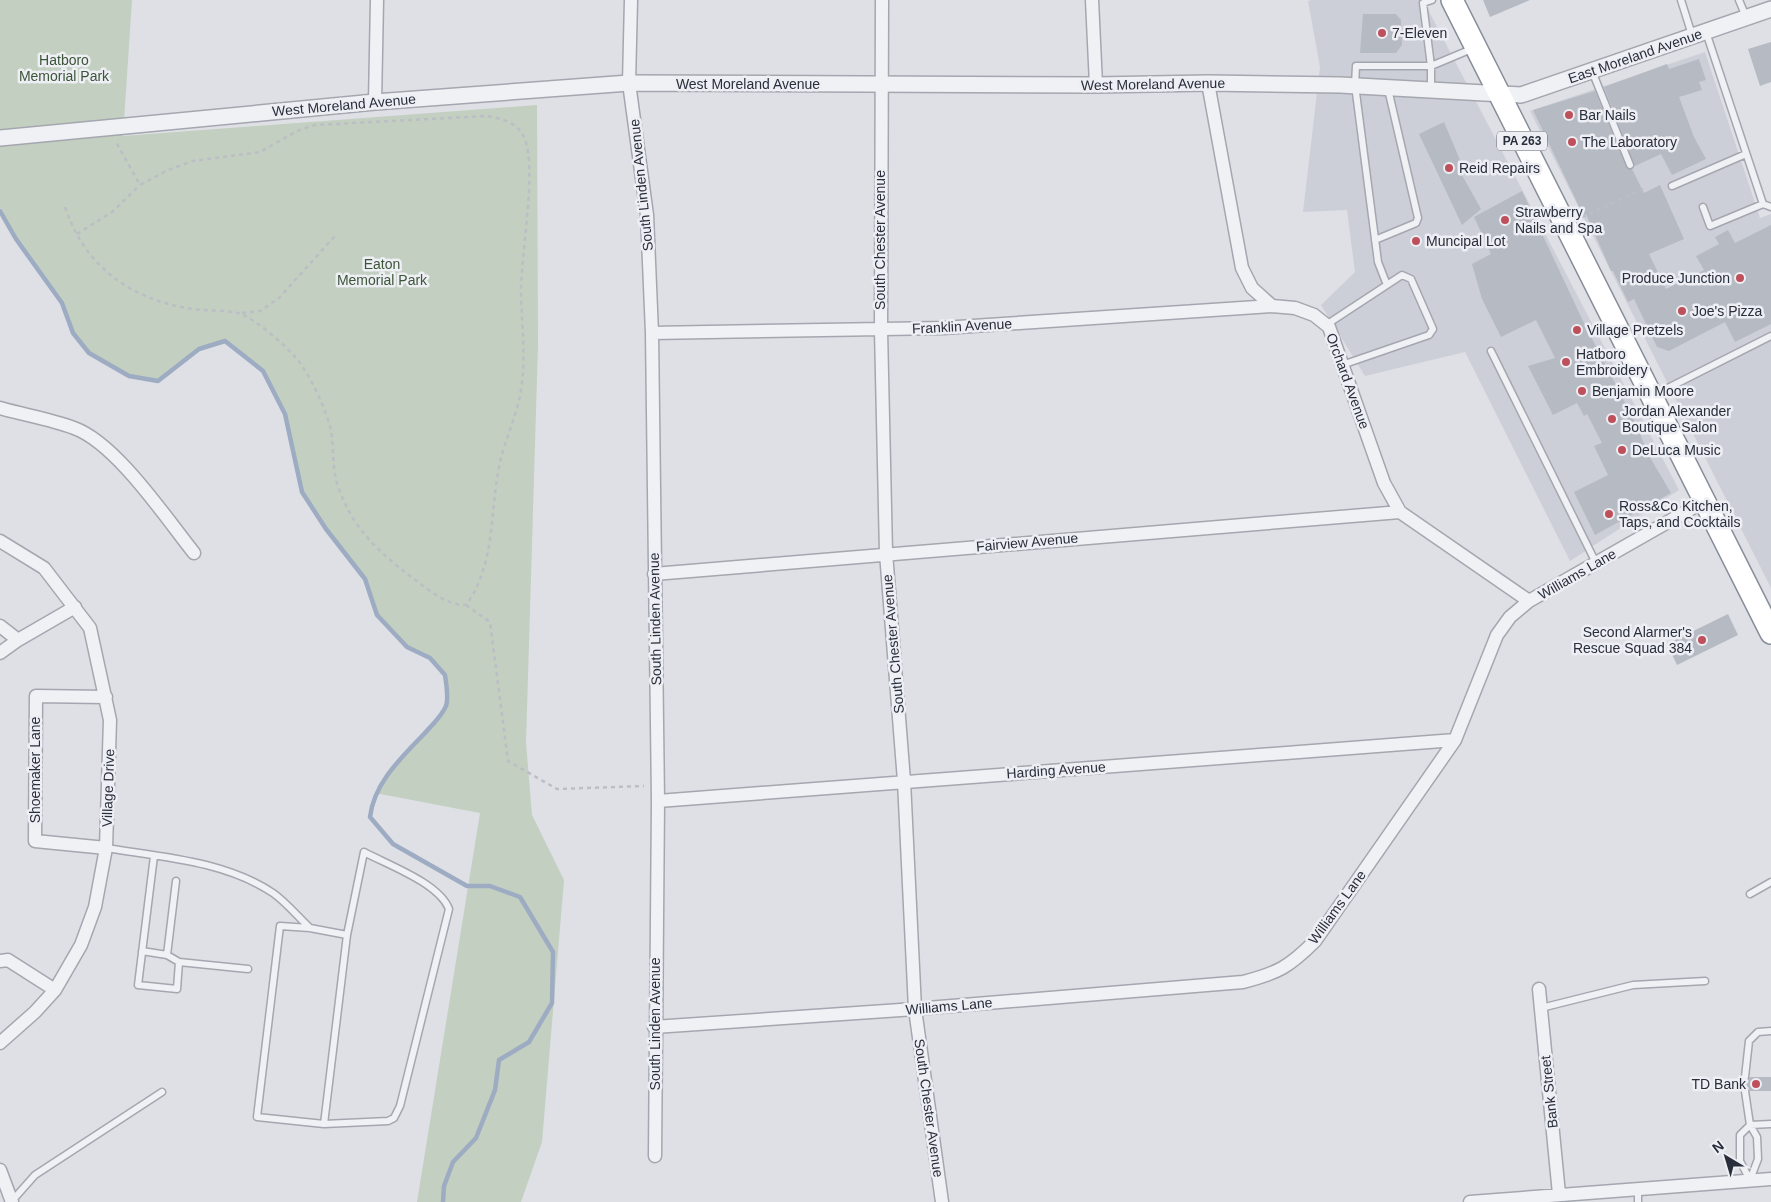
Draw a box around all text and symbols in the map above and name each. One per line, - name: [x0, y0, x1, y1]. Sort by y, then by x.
- place label: 7-Eleven: [1392, 25, 1447, 41]
- street label: East Moreland Avenue: [1566, 25, 1704, 86]
- marker: 7-Eleven: [1376, 27, 1388, 39]
- park label: Hatboro Memorial Park: [19, 52, 110, 84]
- street label: West Moreland Avenue: [1081, 75, 1225, 93]
- street label: West Moreland Avenue: [676, 76, 820, 92]
- street label: West Moreland Avenue: [271, 91, 417, 119]
- place label: Bar Nails: [1579, 107, 1636, 123]
- marker: Bar Nails: [1563, 109, 1575, 121]
- street label: South Linden Avenue: [626, 118, 656, 252]
- road number: PA 263: [1497, 132, 1547, 150]
- place label: The Laboratory: [1582, 134, 1677, 150]
- marker: The Laboratory: [1566, 136, 1578, 148]
- place label: Reid Repairs: [1459, 160, 1540, 176]
- marker: Reid Repairs: [1443, 162, 1455, 174]
- street label: South Chester Avenue: [872, 170, 888, 310]
- place label: Strawberry Nails and Spa: [1515, 204, 1602, 236]
- marker: Strawberry Nails and Spa: [1499, 214, 1511, 226]
- place label: Muncipal Lot: [1426, 233, 1505, 249]
- marker: Muncipal Lot: [1410, 235, 1422, 247]
- park label: Eaton Memorial Park: [337, 256, 428, 288]
- place label: Produce Junction: [1622, 270, 1730, 286]
- marker: Produce Junction: [1734, 272, 1746, 284]
- place label: Joe's Pizza: [1692, 303, 1763, 319]
- marker: Joe's Pizza: [1676, 305, 1688, 317]
- street label: Franklin Avenue: [912, 315, 1013, 337]
- place label: Village Pretzels: [1587, 322, 1683, 338]
- marker: Village Pretzels: [1571, 324, 1583, 336]
- street label: Orchard Avenue: [1323, 331, 1373, 431]
- place label: Hatboro Embroidery: [1576, 346, 1648, 378]
- marker: Hatboro Embroidery: [1560, 356, 1572, 368]
- place label: Benjamin Moore: [1592, 383, 1694, 399]
- marker: Benjamin Moore: [1576, 385, 1588, 397]
- place label: Jordan Alexander Boutique Salon: [1622, 403, 1731, 435]
- marker: Jordan Alexander Boutique Salon: [1606, 413, 1618, 425]
- place label: DeLuca Music: [1632, 442, 1721, 458]
- marker: DeLuca Music: [1616, 444, 1628, 456]
- place label: Ross&Co Kitchen, Taps, and Cocktails: [1619, 498, 1740, 530]
- marker: Ross&Co Kitchen, Taps, and Cocktails: [1603, 508, 1615, 520]
- street label: Fairview Avenue: [975, 530, 1079, 554]
- street label: Williams Lane: [1535, 545, 1619, 603]
- street label: South Linden Avenue: [646, 552, 664, 686]
- street label: South Chester Avenue: [879, 573, 907, 714]
- place label: Second Alarmer's Rescue Squad 384: [1573, 624, 1692, 656]
- marker: Second Alarmer's Rescue Squad 384: [1696, 634, 1708, 646]
- street label: Shoemaker Lane: [27, 716, 43, 823]
- street label: Village Drive: [99, 748, 117, 827]
- street label: Harding Avenue: [1006, 759, 1106, 781]
- street label: Williams Lane: [1305, 867, 1369, 947]
- street label: South Linden Avenue: [647, 957, 663, 1090]
- street label: Williams Lane: [905, 994, 993, 1018]
- street label: South Chester Avenue: [911, 1038, 947, 1179]
- street label: Bank Street: [1537, 1055, 1561, 1129]
- place label: TD Bank: [1692, 1076, 1747, 1092]
- marker: TD Bank: [1750, 1078, 1762, 1090]
- north arrow: [1701, 1132, 1751, 1182]
- text: N: [1709, 1137, 1727, 1156]

